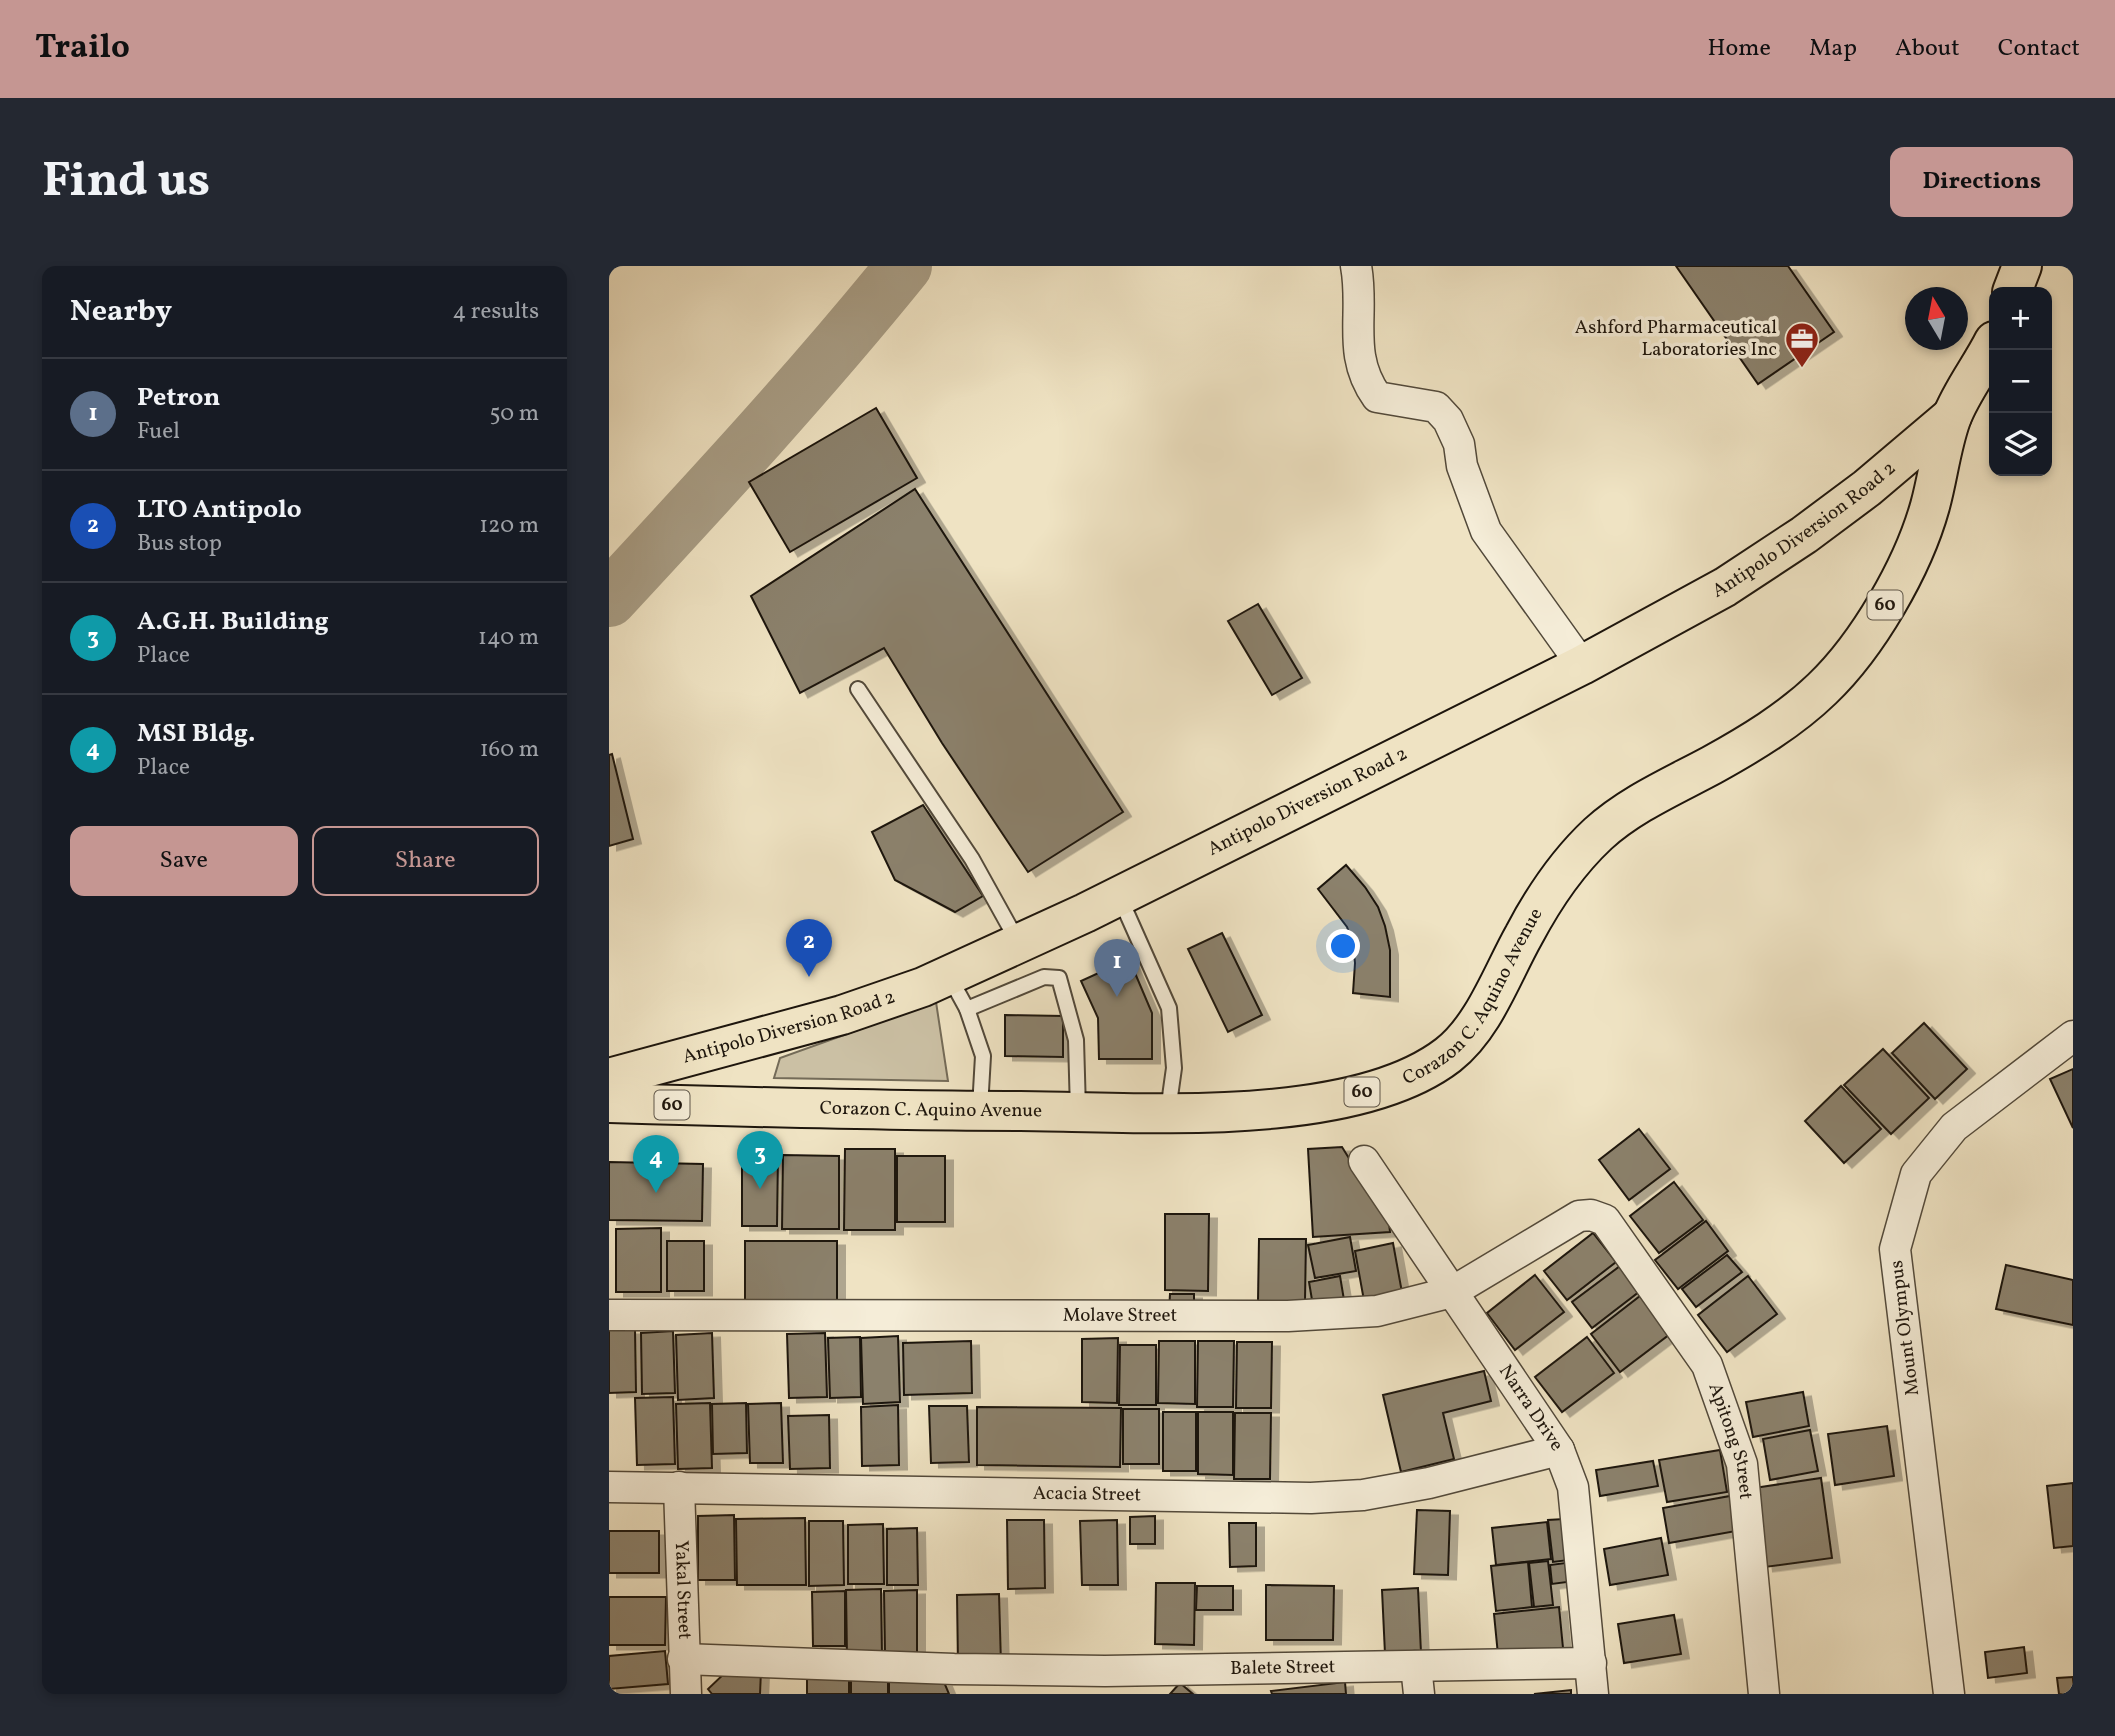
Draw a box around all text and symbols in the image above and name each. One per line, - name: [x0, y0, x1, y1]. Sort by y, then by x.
- text: Trailo: [35, 26, 130, 72]
- text: Home: [1707, 32, 1771, 66]
- text: Map: [1809, 32, 1857, 66]
- text: About: [1895, 32, 1960, 66]
- text: Contact: [1998, 32, 2080, 66]
- button: Directions: [1890, 147, 2073, 217]
- text: Find us: [42, 148, 210, 217]
- north arrow: [1905, 287, 1968, 350]
- map controls: [1989, 287, 2052, 476]
- button: +: [1989, 287, 2052, 350]
- text: Nearby: [70, 291, 172, 333]
- text: 4 results: [453, 296, 539, 328]
- place label: Ashford Pharmaceutical Laboratories Inc: [1575, 315, 1777, 363]
- office icon: Ashford Pharmaceutical Laboratories Inc: [1783, 320, 1821, 369]
- button: −: [1989, 350, 2052, 413]
- text: Petron: [137, 380, 220, 416]
- text: 1: [88, 398, 98, 430]
- text: 50 m: [490, 398, 539, 430]
- button: layers: [1989, 413, 2052, 476]
- text: Fuel: [137, 416, 180, 448]
- street label: Antipolo Diversion Road 2: [1708, 456, 1902, 604]
- text: LTO Antipolo: [137, 492, 302, 528]
- text: 2: [87, 510, 99, 542]
- text: 120 m: [479, 510, 539, 542]
- text: Bus stop: [137, 528, 222, 560]
- road number: 60: [1867, 590, 1903, 620]
- text: A.G.H. Building: [137, 604, 329, 640]
- text: 3: [87, 622, 99, 654]
- text: 140 m: [478, 622, 539, 654]
- text: Place: [137, 640, 190, 672]
- text: MSI Bldg.: [137, 716, 256, 752]
- text: 4: [86, 734, 100, 766]
- text: 160 m: [480, 734, 539, 766]
- street label: Antipolo Diversion Road 2: [1203, 741, 1412, 863]
- text: Place: [137, 752, 190, 784]
- button: Save: [70, 826, 298, 896]
- button: Share: [312, 826, 539, 896]
- street label: Corazon C. Aquino Avenue: [1399, 903, 1549, 1092]
- pin: 2: [786, 919, 832, 977]
- your location: [1326, 929, 1360, 963]
- pin: 1: [1094, 939, 1140, 997]
- street label: Antipolo Diversion Road 2: [680, 985, 899, 1070]
- road number: 60: [1345, 1078, 1379, 1106]
- road number: 60: [655, 1090, 689, 1120]
- street label: Corazon C. Aquino Avenue: [819, 1096, 1042, 1124]
- pin: 3: [737, 1131, 783, 1189]
- pin: 4: [633, 1135, 679, 1193]
- street label: Mount Olympus: [1884, 1259, 1926, 1397]
- street label: Molave Street: [1063, 1303, 1178, 1329]
- street label: Narra Drive: [1492, 1360, 1569, 1456]
- street label: Apitong Street: [1701, 1380, 1758, 1501]
- street label: Acacia Street: [1033, 1481, 1142, 1508]
- street label: Yakal Street: [668, 1540, 697, 1640]
- street label: Balete Street: [1230, 1654, 1336, 1682]

